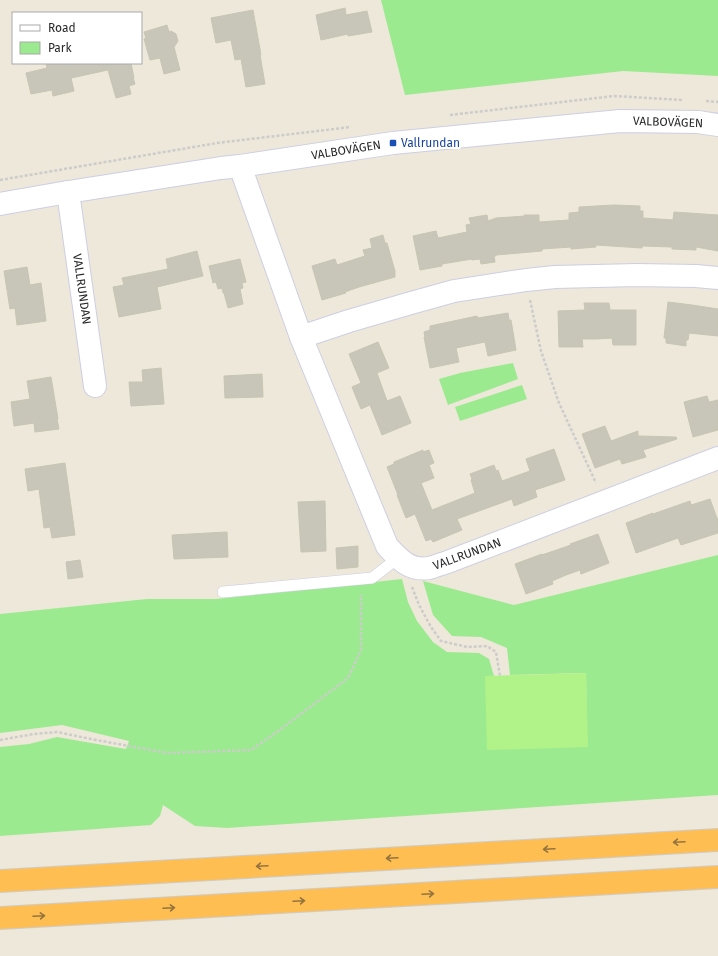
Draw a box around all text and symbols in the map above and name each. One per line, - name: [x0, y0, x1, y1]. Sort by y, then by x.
- legend: [12, 12, 142, 64]
- text: Road: [48, 21, 76, 35]
- text: Park: [48, 41, 72, 55]
- street label: VALBOVÄGEN: [633, 113, 703, 130]
- place label: Vallrundan: [401, 136, 460, 150]
- street label: VALBOVÄGEN: [310, 137, 382, 162]
- marker: Vallrundan: [388, 138, 398, 148]
- street label: VALLRUNDAN: [70, 253, 94, 325]
- street label: VALLRUNDAN: [431, 535, 503, 573]
- one-way arrow: [673, 838, 686, 846]
- one-way arrow: [543, 846, 556, 853]
- one-way arrow: [386, 855, 399, 862]
- one-way arrow: [256, 862, 269, 869]
- one-way arrow: [421, 890, 434, 897]
- one-way arrow: [292, 897, 305, 905]
- one-way arrow: [162, 905, 175, 912]
- one-way arrow: [32, 912, 45, 919]

